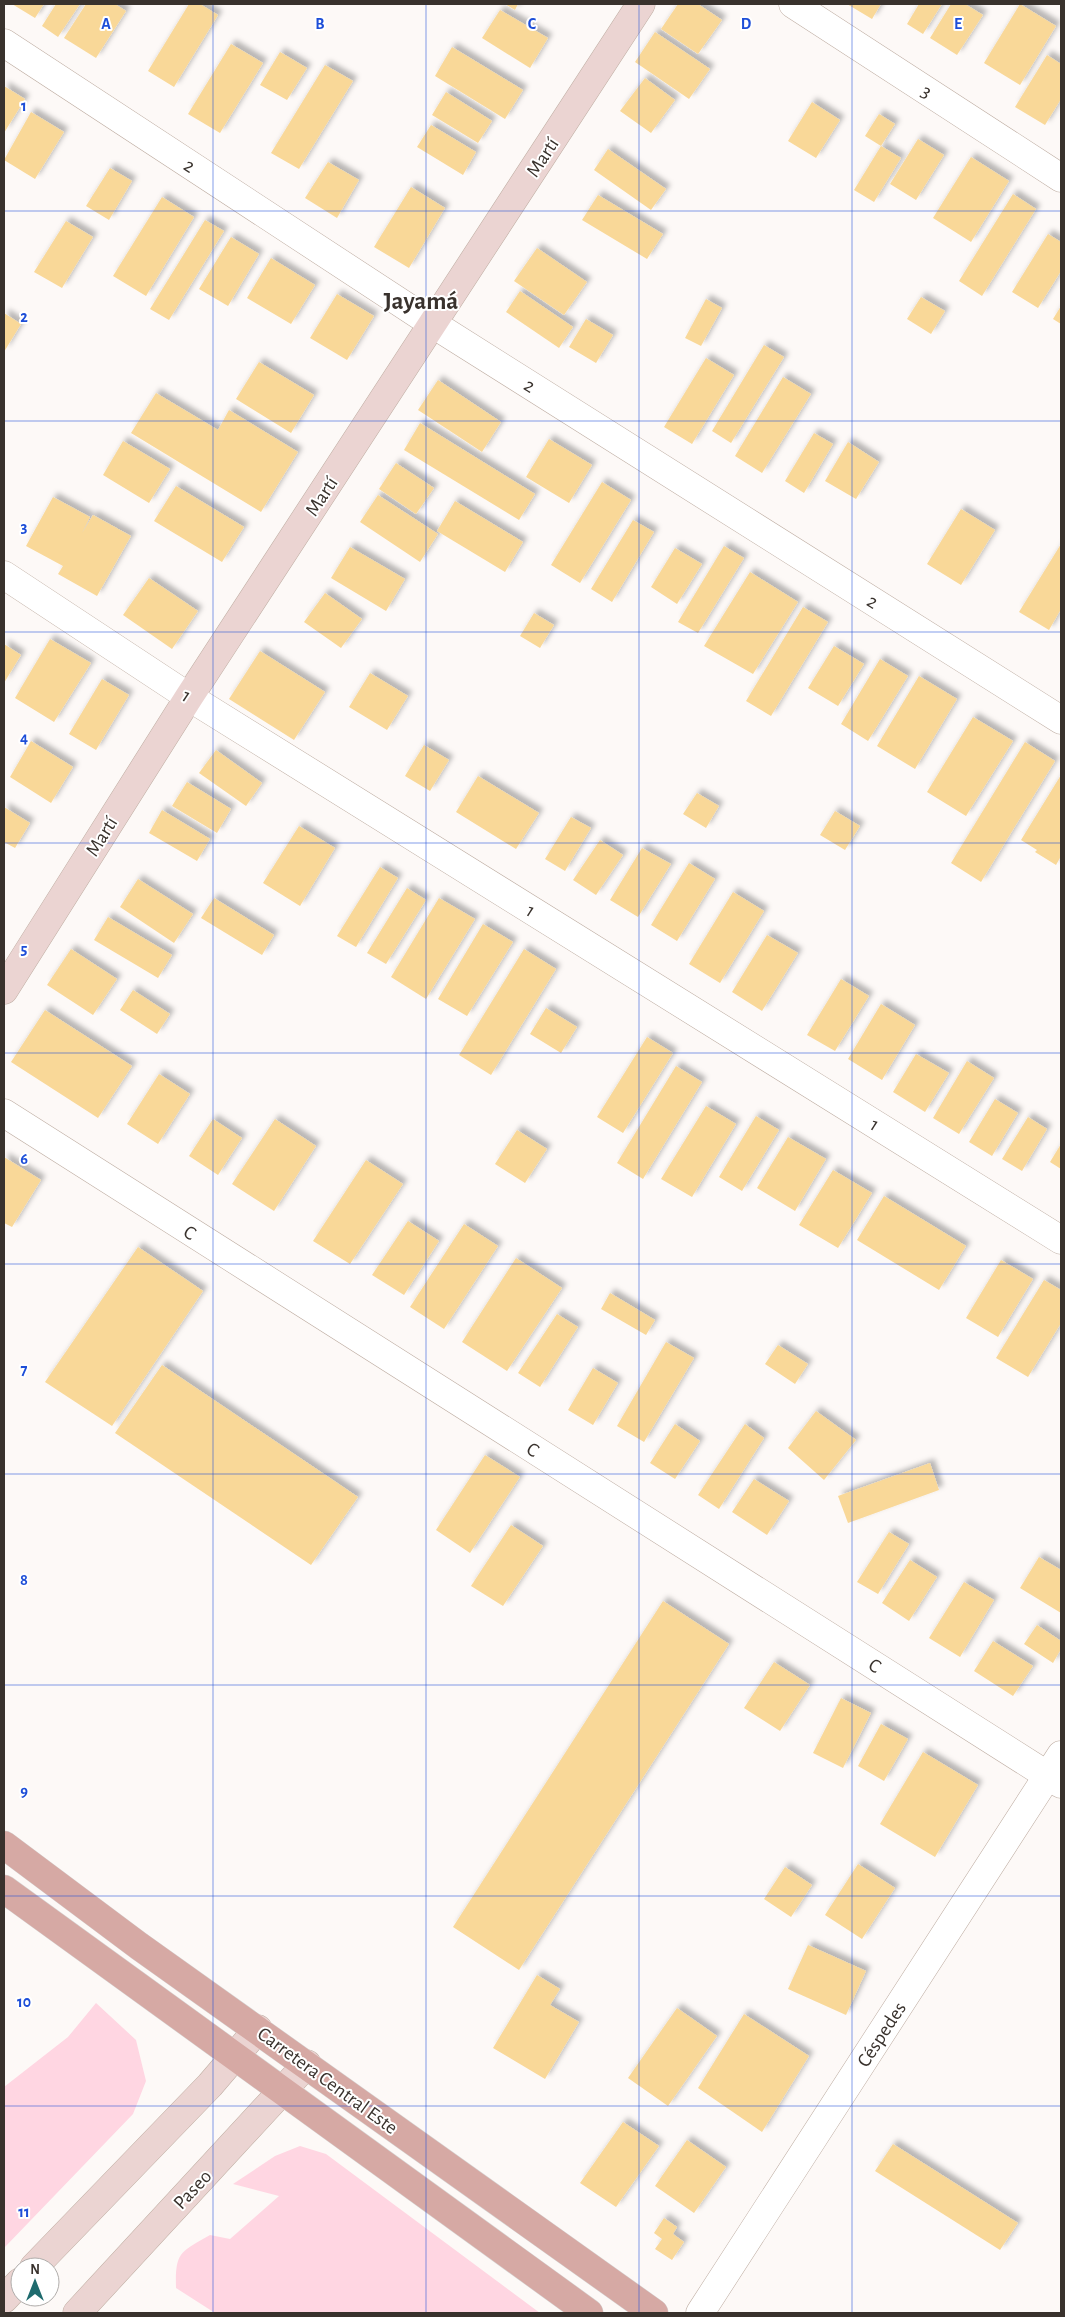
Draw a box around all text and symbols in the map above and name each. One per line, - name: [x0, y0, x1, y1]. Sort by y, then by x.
- text: A: [101, 16, 111, 32]
- text: B: [315, 16, 325, 32]
- text: C: [528, 16, 537, 32]
- text: D: [741, 16, 752, 32]
- text: E: [954, 16, 962, 32]
- street label: 3: [918, 81, 935, 102]
- text: 1: [21, 98, 27, 114]
- street label: Martí: [523, 134, 563, 181]
- street label: 2: [180, 155, 199, 177]
- district label: Jayamá: [384, 289, 458, 314]
- text: 2: [20, 309, 28, 325]
- street label: 2: [520, 375, 539, 397]
- street label: Martí: [302, 473, 342, 520]
- text: 3: [21, 519, 28, 535]
- street label: 2: [863, 591, 882, 613]
- street label: 1: [178, 686, 195, 706]
- text: 4: [20, 730, 28, 746]
- street label: Martí: [82, 813, 122, 860]
- street label: 1: [522, 901, 539, 921]
- text: 5: [21, 941, 28, 957]
- street label: 1: [866, 1115, 883, 1135]
- text: 6: [20, 1151, 28, 1167]
- street label: C: [180, 1222, 199, 1244]
- text: 7: [21, 1362, 28, 1378]
- street label: C: [523, 1439, 542, 1461]
- text: 8: [20, 1572, 28, 1588]
- street label: C: [865, 1655, 884, 1677]
- text: 9: [20, 1783, 28, 1799]
- text: 10: [17, 1994, 31, 2010]
- street label: Céspedes: [854, 1998, 910, 2071]
- street label: Carretera Central Este: [254, 2023, 401, 2138]
- street label: Paseo: [170, 2166, 216, 2213]
- text: 11: [18, 2204, 30, 2220]
- north arrow: [10, 2257, 60, 2307]
- text: N: [30, 2263, 40, 2277]

